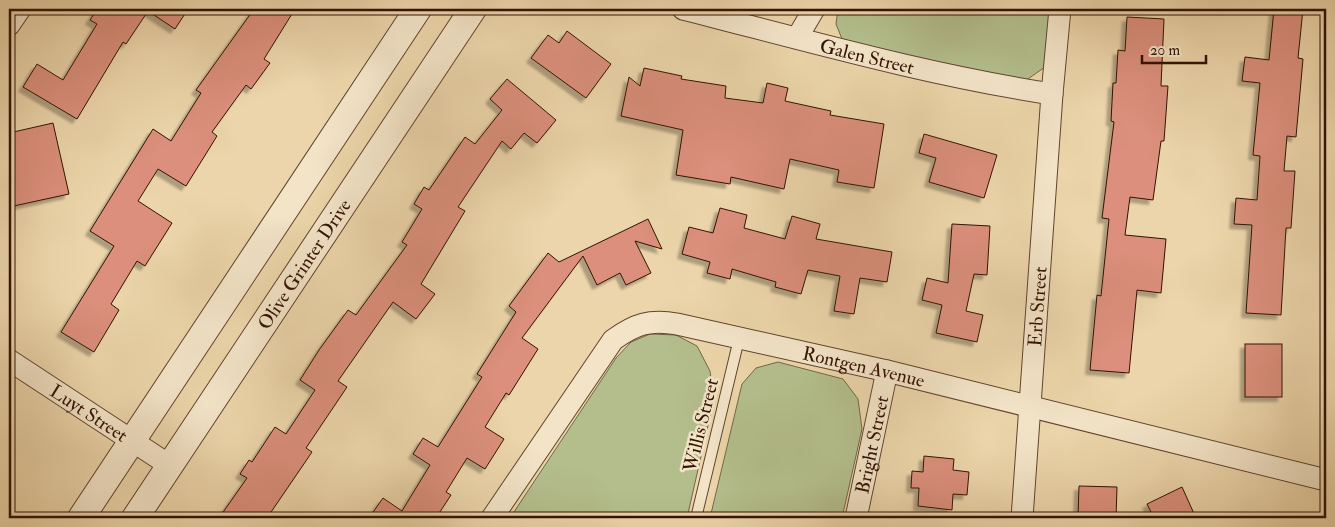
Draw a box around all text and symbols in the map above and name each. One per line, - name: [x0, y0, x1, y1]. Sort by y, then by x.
- scale bar: [1142, 32, 1206, 64]
- street label: Galen Street: [817, 34, 916, 80]
- text: 20 m: [1150, 41, 1180, 60]
- street label: Olive Grinter Drive: [253, 195, 357, 334]
- street label: Erb Street: [1023, 266, 1053, 347]
- street label: Rontgen Avenue: [800, 341, 927, 393]
- street label: Willis Street: [678, 376, 724, 475]
- street label: Luyt Street: [45, 379, 132, 448]
- street label: Bright Street: [850, 394, 894, 496]

